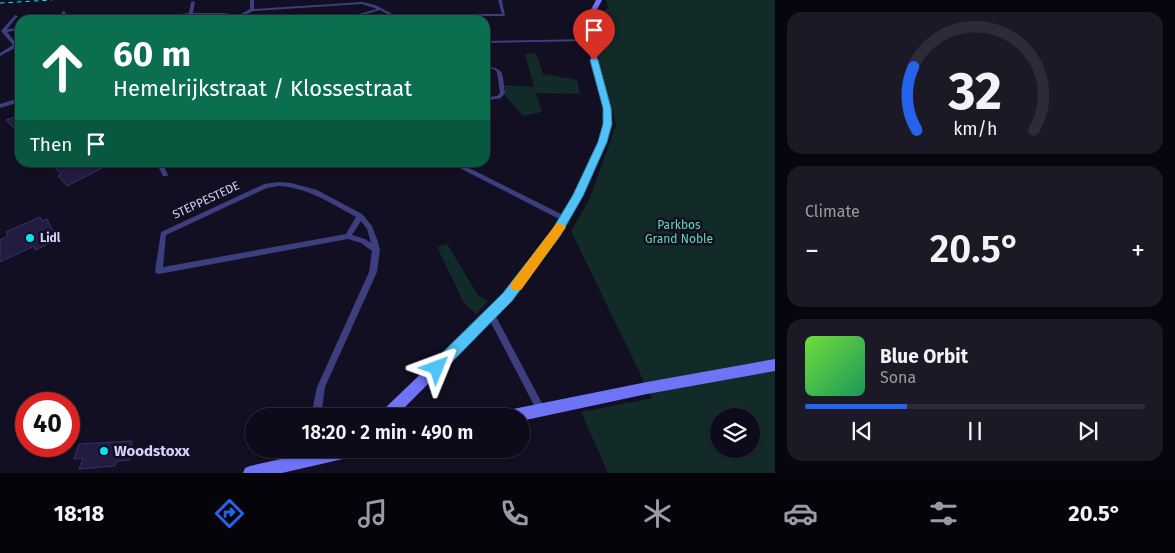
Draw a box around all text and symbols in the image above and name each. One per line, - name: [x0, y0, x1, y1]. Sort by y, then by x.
- pin: [573, 9, 615, 60]
- icon: arrive: [580, 16, 608, 44]
- text: 60 m: [113, 33, 191, 75]
- icon: ahead: [30, 35, 95, 100]
- text: 32: [947, 60, 1002, 123]
- text: Hemelrijkstraat / Klossestraat: [113, 75, 412, 102]
- text: km/h: [953, 118, 997, 140]
- icon: arrive: [82, 130, 110, 158]
- text: Then: [30, 133, 72, 156]
- street label: STEPPESTEDE: [170, 178, 242, 222]
- text: Climate: [805, 202, 860, 221]
- park label: Parkbos Grand Noble: [645, 218, 713, 246]
- text: 20.5°: [930, 226, 1020, 272]
- place label: Lidl: [40, 231, 61, 245]
- marker: Lidl: [24, 232, 36, 244]
- text: −: [805, 234, 819, 267]
- text: +: [1131, 234, 1145, 267]
- position arrow: [410, 341, 462, 393]
- text: Blue Orbit: [880, 345, 968, 368]
- text: Sona: [880, 368, 916, 387]
- speed limit sign: 40: [15, 392, 80, 457]
- map controls: [710, 408, 760, 458]
- button: layers: [710, 408, 760, 458]
- icon: previous: [848, 417, 876, 445]
- icon: pause: [961, 417, 989, 445]
- icon: next: [1074, 417, 1102, 445]
- text: 18:20 · 2 min · 490 m: [302, 421, 473, 444]
- place label: Woodstoxx: [114, 442, 190, 460]
- marker: Woodstoxx: [98, 445, 110, 457]
- icon: directions: [212, 496, 247, 531]
- icon: music: [355, 496, 390, 531]
- icon: phone: [497, 496, 532, 531]
- icon: climate: [640, 496, 675, 531]
- icon: car: [783, 496, 818, 531]
- icon: filters: [926, 496, 961, 531]
- text: 18:18: [54, 500, 104, 527]
- text: 20.5°: [1068, 500, 1121, 527]

